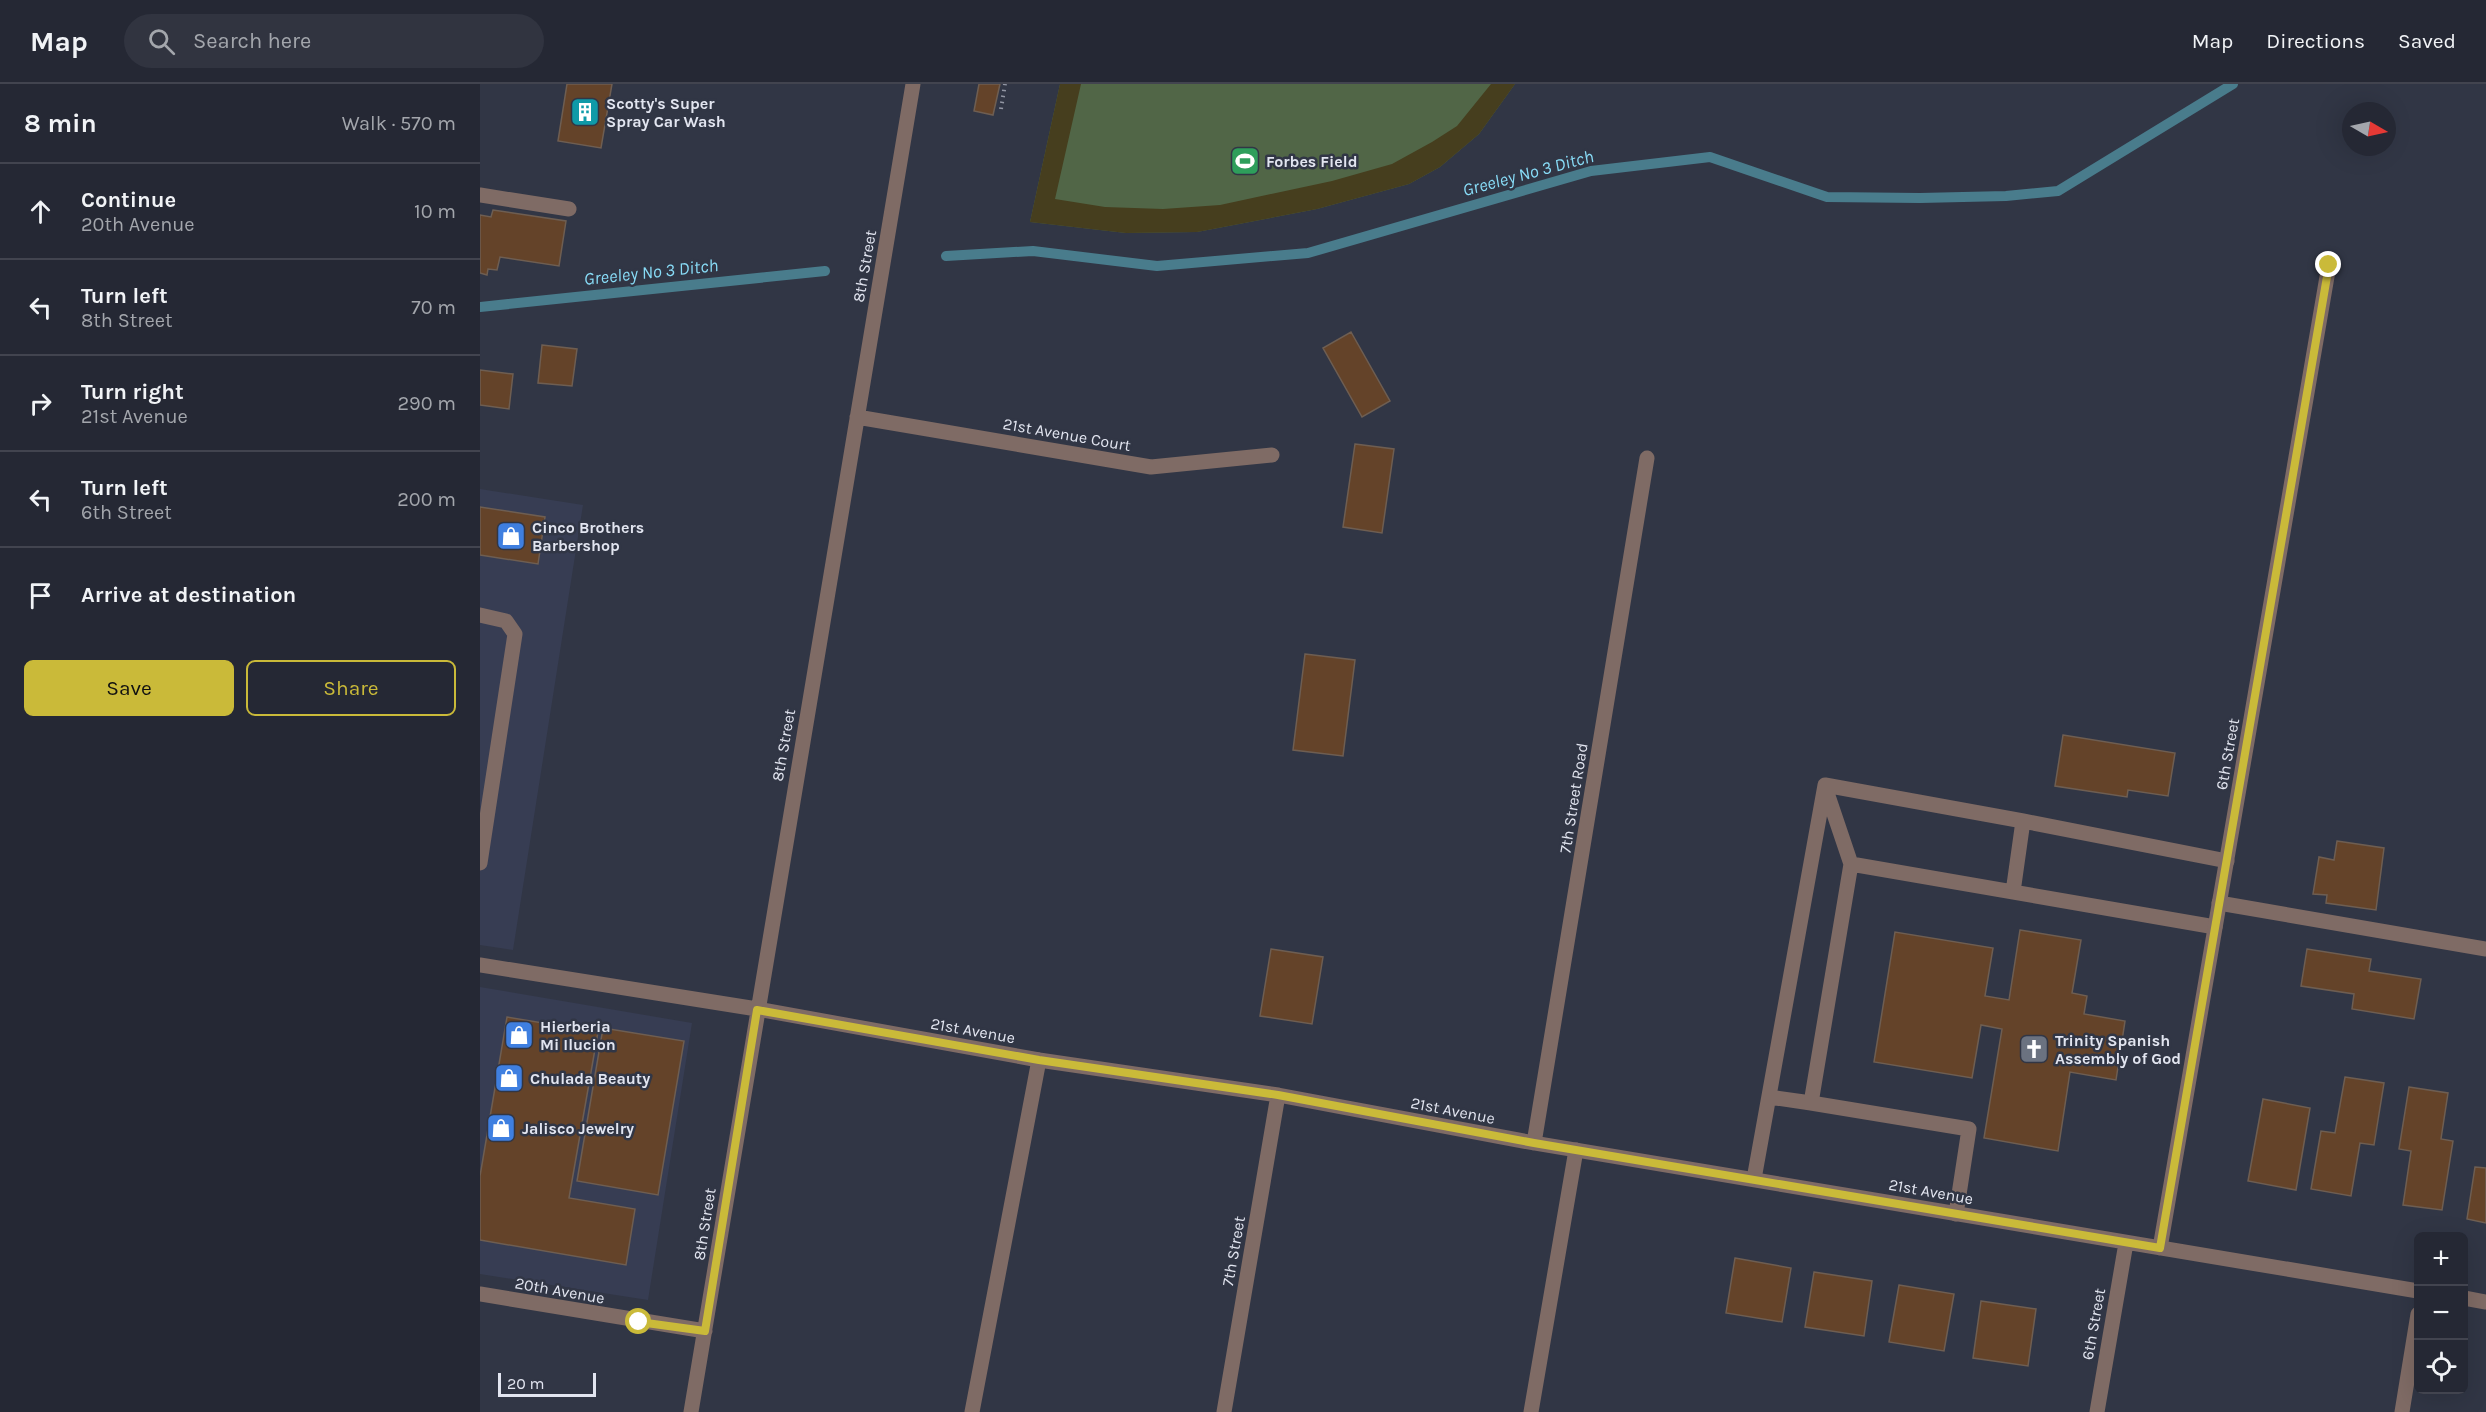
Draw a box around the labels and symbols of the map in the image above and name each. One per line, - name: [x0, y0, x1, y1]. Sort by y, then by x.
- place label: Scotty's Super Spray Car Wash: [606, 94, 726, 131]
- building icon: Scotty's Super Spray Car Wash: [569, 96, 601, 128]
- north arrow: [2342, 102, 2396, 156]
- sports icon: Forbes Field: [1229, 145, 1261, 177]
- water label: Greeley No 3 Ditch: [1460, 145, 1596, 201]
- place label: Forbes Field: [1266, 152, 1358, 171]
- street label: 8th Street: [849, 228, 880, 304]
- route end: [2315, 251, 2341, 277]
- water label: Greeley No 3 Ditch: [583, 254, 719, 290]
- street label: 21st Avenue Court: [1002, 414, 1132, 455]
- place label: Cinco Brothers Barbershop: [532, 518, 644, 555]
- shop icon: Cinco Brothers Barbershop: [495, 520, 527, 552]
- street label: 8th Street: [768, 707, 799, 783]
- street label: 6th Street: [2212, 717, 2243, 791]
- street label: 7th Street Road: [1555, 742, 1592, 855]
- street label: 21st Avenue: [929, 1014, 1017, 1047]
- place label: Hierberia Mi Ilucion: [540, 1017, 616, 1054]
- shop icon: Hierberia Mi Ilucion: [503, 1019, 535, 1051]
- place label: Trinity Spanish Assembly of God: [2055, 1031, 2181, 1068]
- church icon: Trinity Spanish Assembly of God: [2018, 1033, 2050, 1065]
- shop icon: Chulada Beauty: [493, 1062, 525, 1094]
- place label: Chulada Beauty: [530, 1069, 650, 1088]
- street label: 21st Avenue: [1409, 1093, 1497, 1128]
- shop icon: Jalisco Jewelry: [485, 1112, 517, 1144]
- place label: Jalisco Jewelry: [522, 1119, 634, 1138]
- street label: 21st Avenue: [1887, 1175, 1975, 1208]
- street label: 8th Street: [689, 1186, 720, 1262]
- street label: 7th Street: [1218, 1215, 1249, 1288]
- street label: 20th Avenue: [514, 1273, 606, 1308]
- street label: 6th Street: [2078, 1287, 2109, 1361]
- route start: [625, 1308, 651, 1334]
- scale bar: [498, 1370, 596, 1398]

